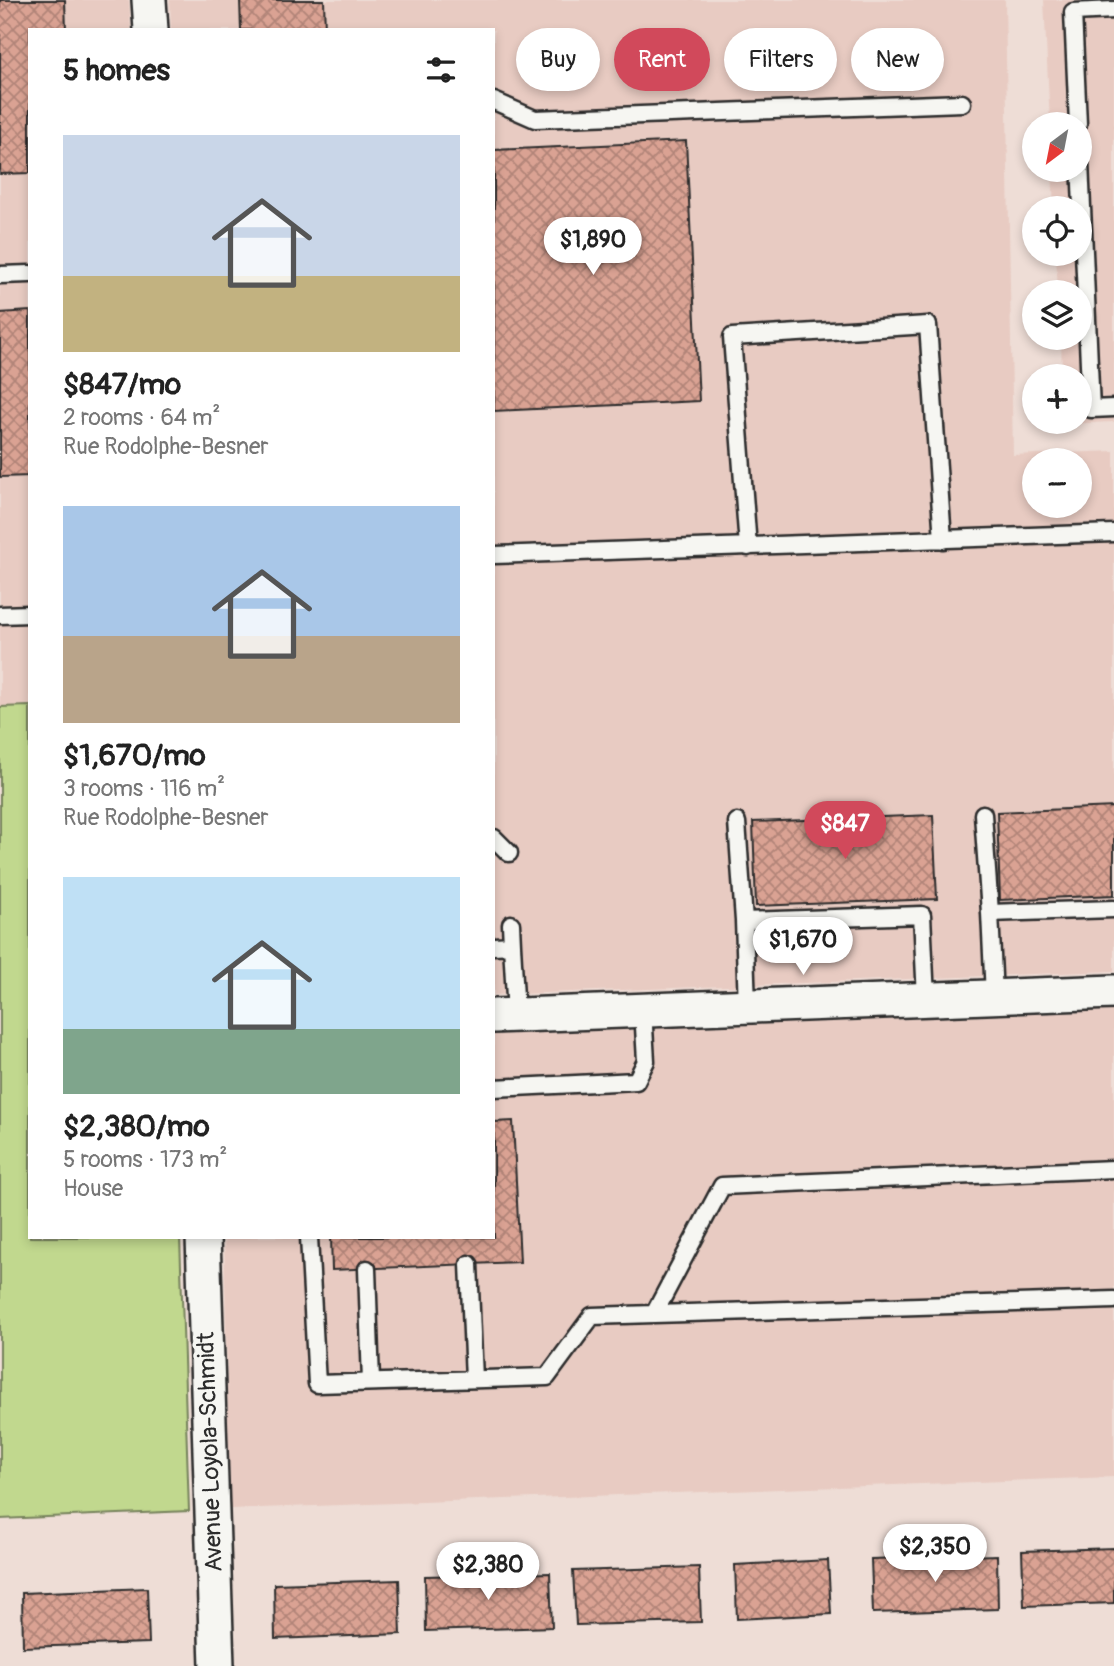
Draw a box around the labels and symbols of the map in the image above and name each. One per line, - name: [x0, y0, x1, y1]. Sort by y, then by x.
- north arrow: [1022, 112, 1092, 182]
- pin: $1,890: [536, 218, 650, 277]
- pin: $847: [804, 802, 886, 861]
- pin: $1,670: [746, 918, 860, 977]
- street label: Avenue Loyola-Schmidt: [191, 1331, 229, 1572]
- pin: $2,350: [878, 1524, 992, 1584]
- pin: $2,380: [431, 1542, 545, 1602]

